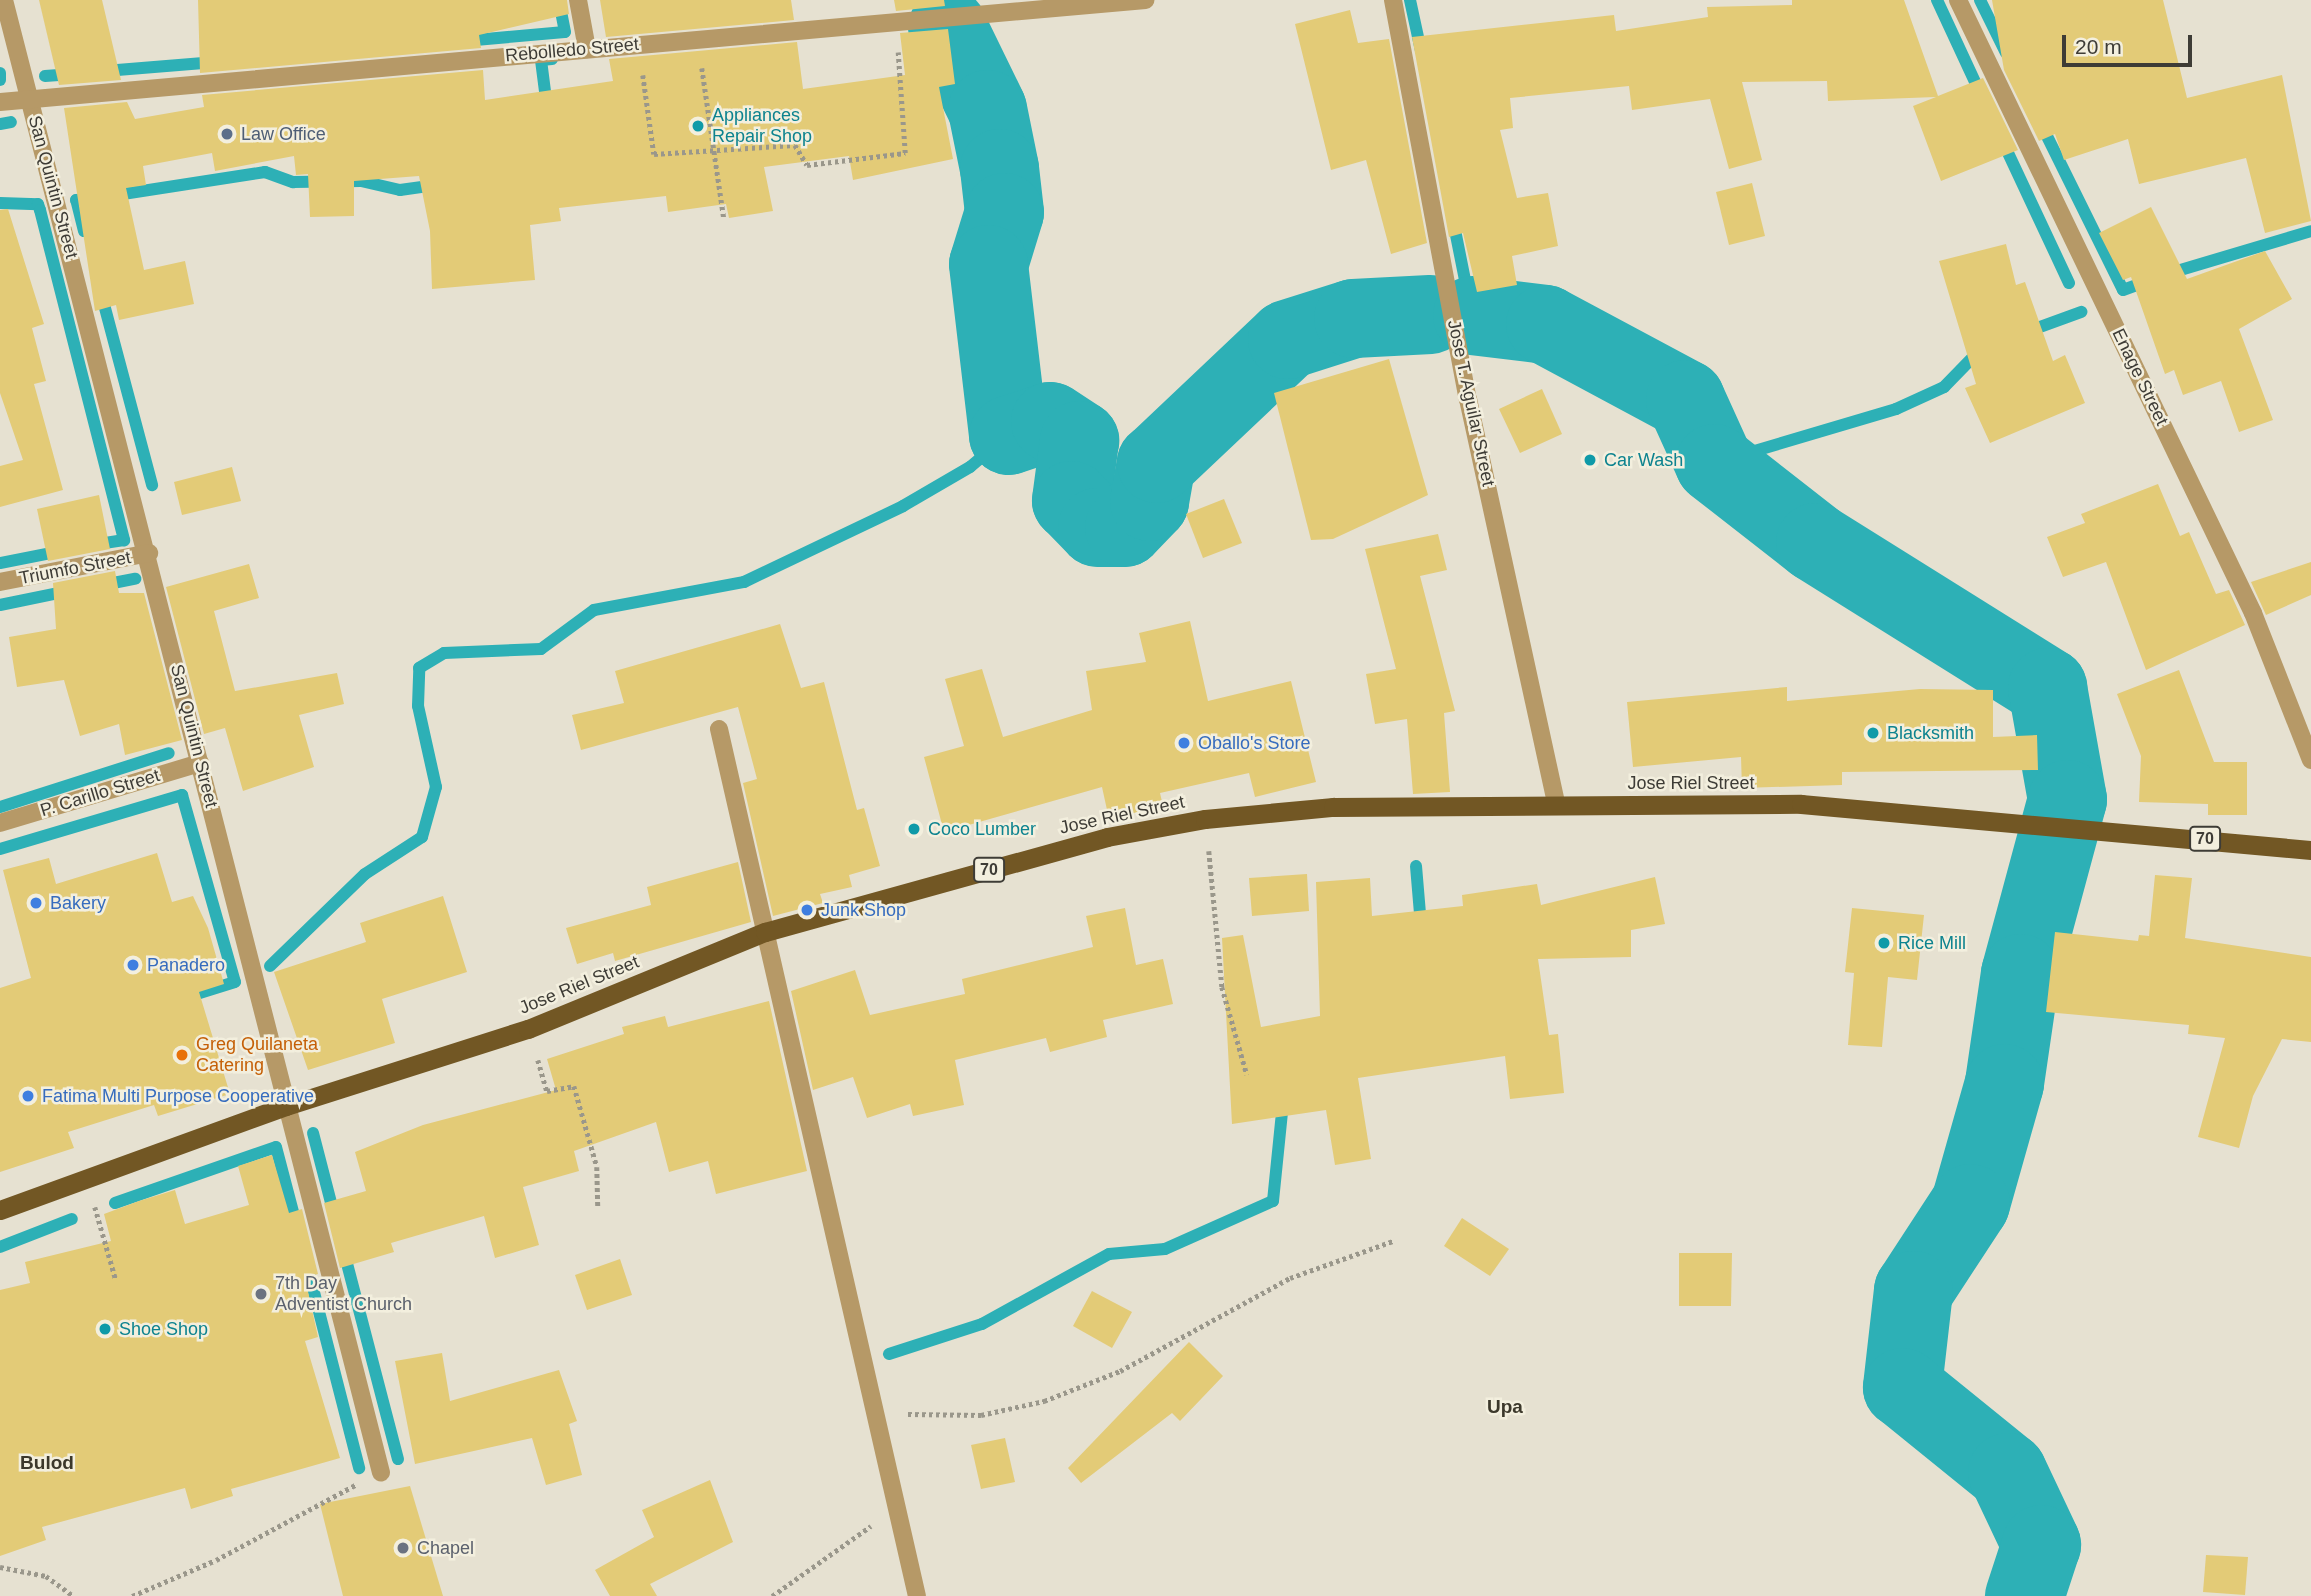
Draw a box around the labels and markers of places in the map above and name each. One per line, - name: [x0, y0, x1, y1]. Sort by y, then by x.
- place label: Appliances Repair Shop: [712, 105, 812, 148]
- marker: Appliances Repair Shop: [690, 118, 706, 134]
- place label: Law Office: [241, 123, 326, 145]
- marker: Law Office: [219, 126, 235, 142]
- place label: Car Wash: [1604, 449, 1683, 471]
- marker: Car Wash: [1582, 452, 1598, 468]
- place label: Blacksmith: [1887, 722, 1974, 744]
- marker: Blacksmith: [1865, 725, 1881, 741]
- place label: Oballo's Store: [1198, 732, 1310, 754]
- marker: Oballo's Store: [1176, 735, 1192, 751]
- place label: Coco Lumber: [928, 818, 1036, 840]
- marker: Coco Lumber: [906, 821, 922, 837]
- place label: Bakery: [50, 892, 106, 914]
- marker: Bakery: [28, 895, 44, 911]
- place label: Junk Shop: [821, 899, 906, 921]
- marker: Junk Shop: [799, 902, 815, 918]
- place label: Rice Mill: [1898, 932, 1966, 954]
- marker: Rice Mill: [1876, 935, 1892, 951]
- place label: Panadero: [147, 954, 225, 976]
- marker: Panadero: [125, 957, 141, 973]
- place label: Greg Quilaneta Catering: [196, 1034, 318, 1076]
- marker: Greg Quilaneta Catering: [174, 1047, 190, 1063]
- place label: Fatima Multi Purpose Cooperative: [42, 1085, 314, 1107]
- marker: Fatima Multi Purpose Cooperative: [20, 1088, 36, 1104]
- place label: 7th Day Adventist Church: [275, 1273, 412, 1316]
- marker: 7th Day Adventist Church: [253, 1286, 269, 1302]
- place label: Shoe Shop: [119, 1318, 208, 1340]
- marker: Shoe Shop: [97, 1321, 113, 1337]
- place label: Chapel: [417, 1537, 474, 1559]
- marker: Chapel: [395, 1540, 411, 1556]

